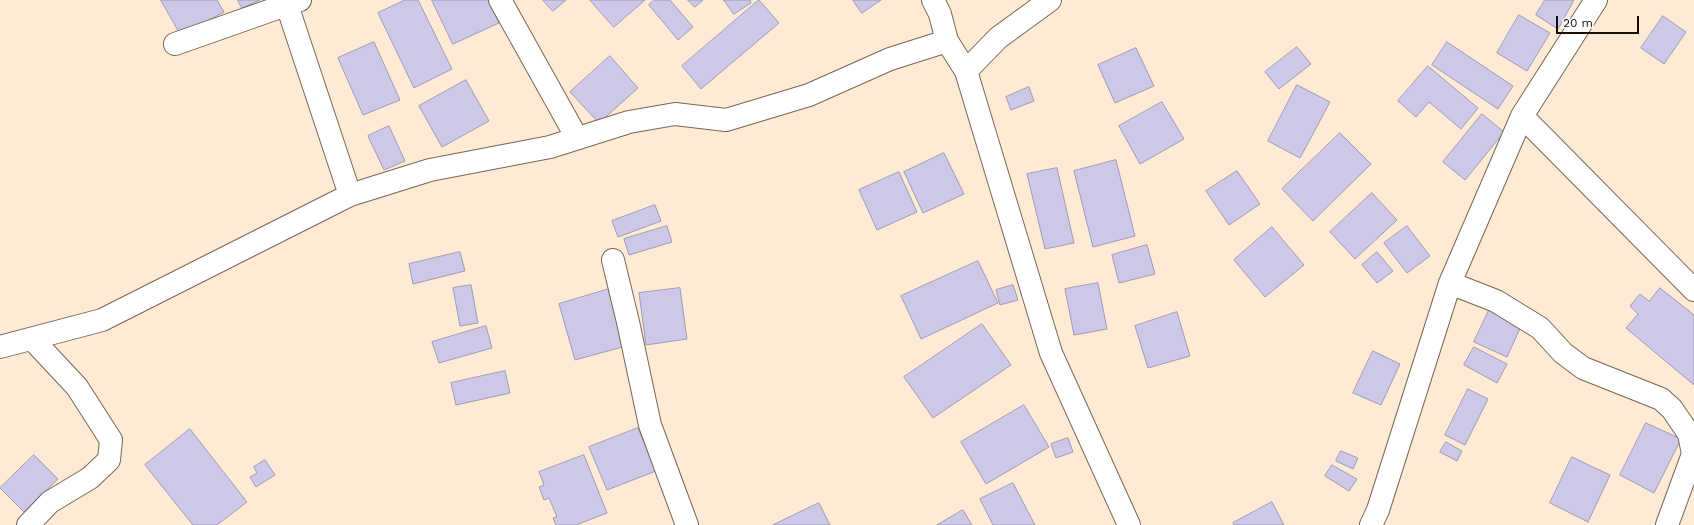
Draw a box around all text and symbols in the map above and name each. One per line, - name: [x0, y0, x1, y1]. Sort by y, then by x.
- scale bar: [1558, 8, 1641, 34]
- text: 20 m: [1563, 16, 1593, 30]

